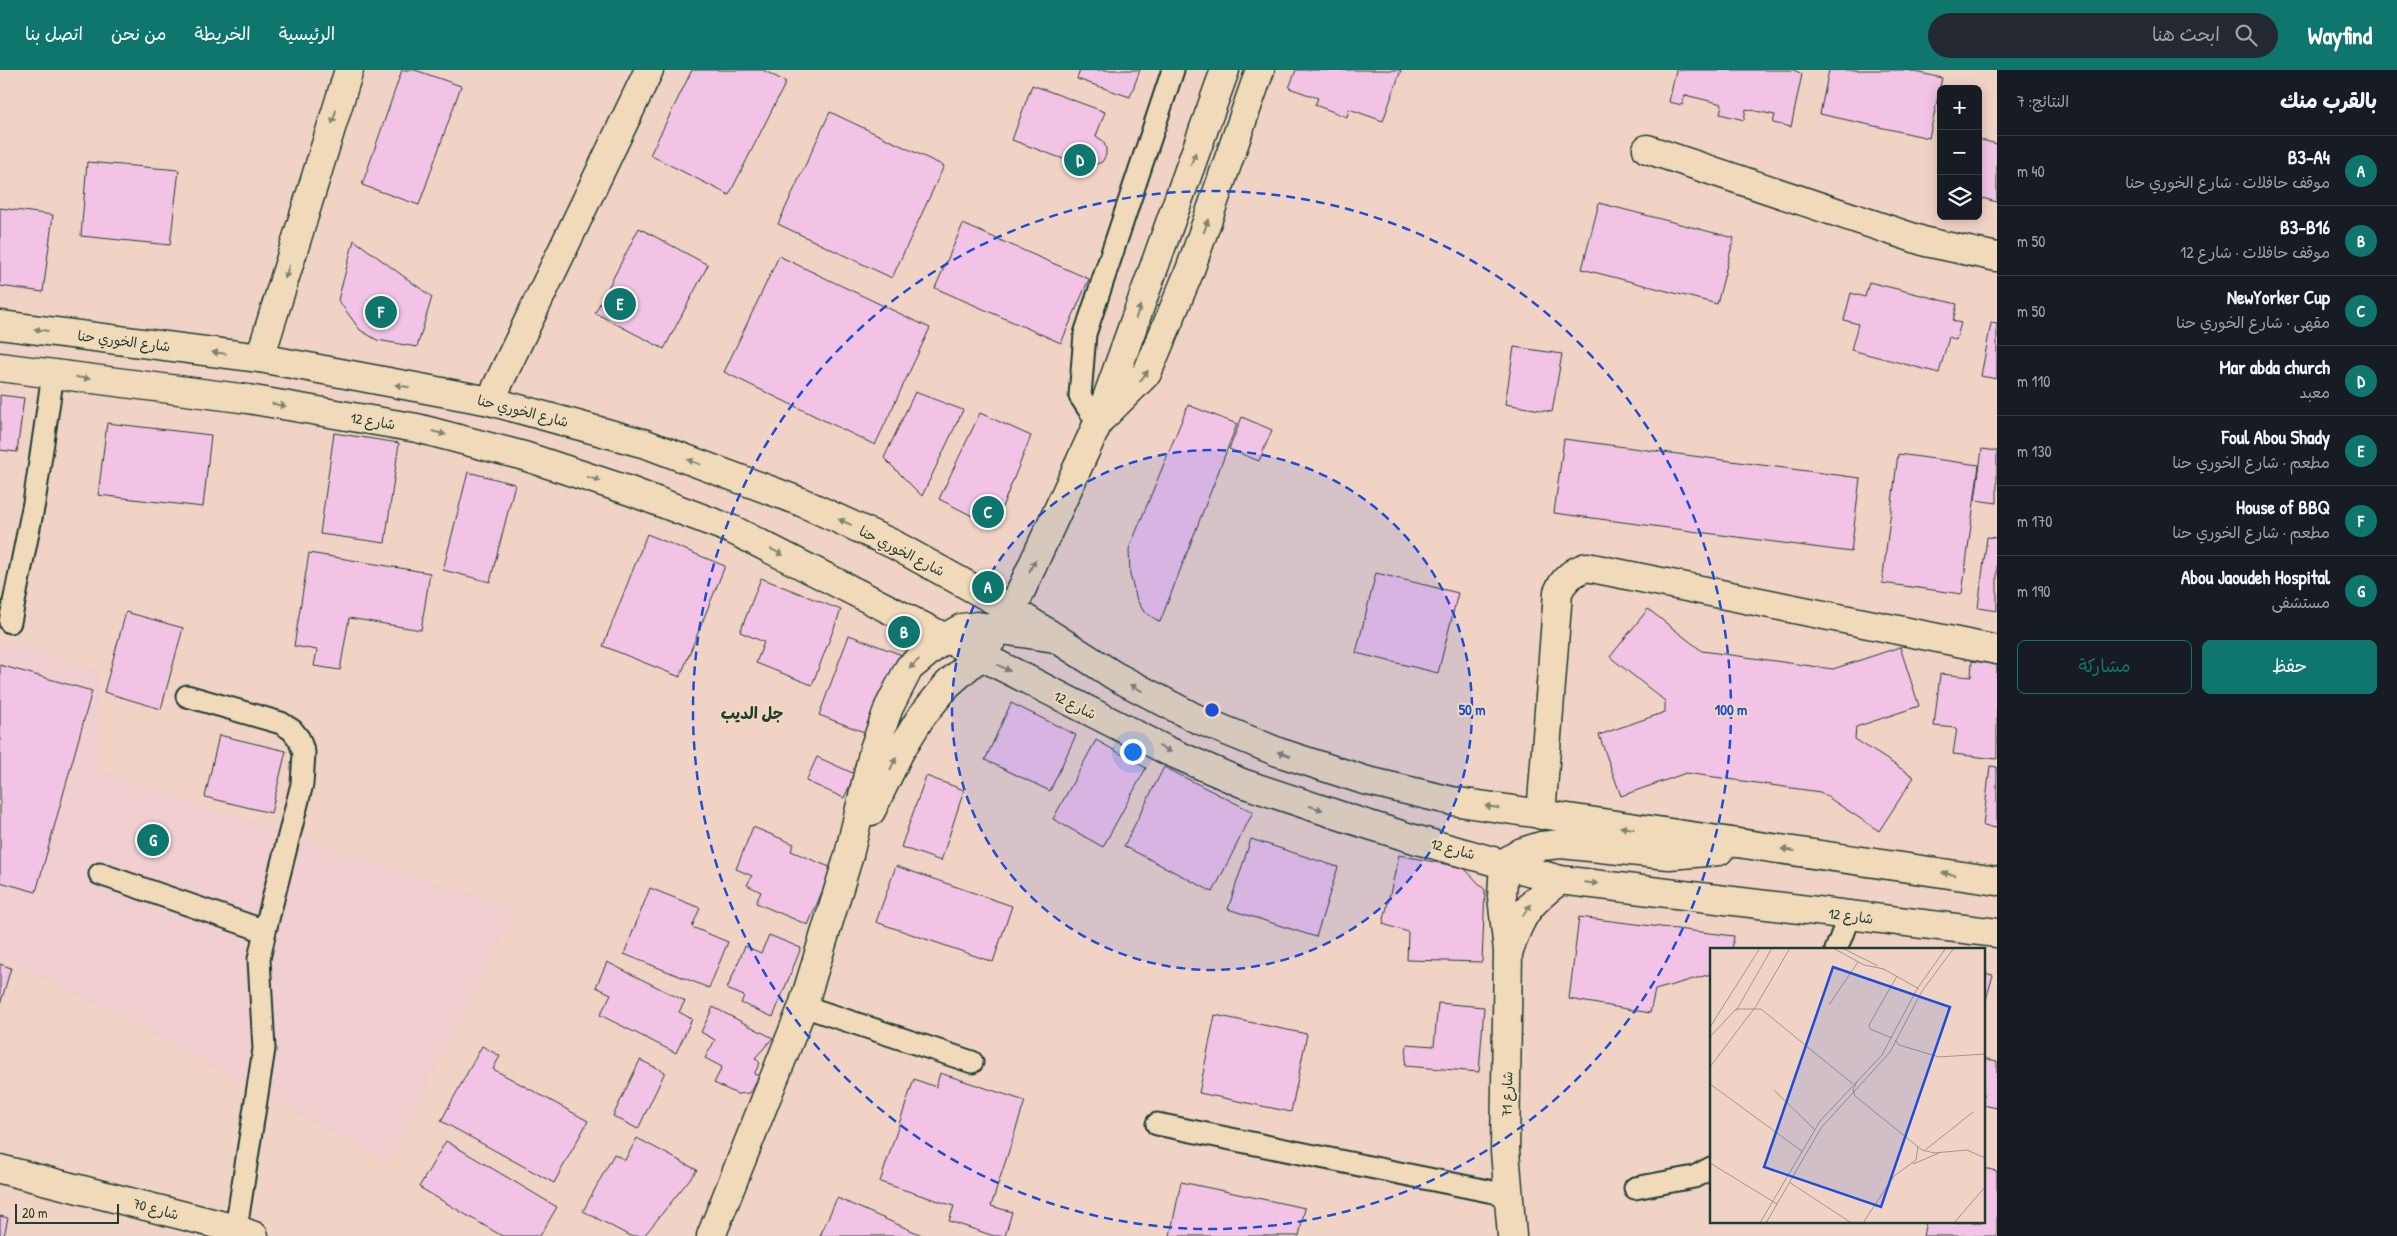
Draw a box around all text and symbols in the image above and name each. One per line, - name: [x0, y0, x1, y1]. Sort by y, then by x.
- search box: [1928, 13, 2278, 58]
- text: Wayfind: [2308, 19, 2372, 51]
- text: اتصل بنا: [25, 21, 83, 46]
- text: من نحن: [111, 21, 167, 46]
- text: الخريطة: [195, 21, 251, 46]
- text: الرئيسية: [279, 21, 335, 46]
- text: ابحث هنا: [2152, 21, 2220, 47]
- icon: search: [2232, 21, 2260, 49]
- map controls: [1937, 85, 1982, 220]
- button: +: [1937, 85, 1982, 130]
- text: بالقرب منك: [2280, 86, 2377, 115]
- text: النتائج: 7: [2017, 90, 2069, 112]
- one-way arrow: [330, 109, 338, 124]
- button: −: [1937, 130, 1982, 175]
- pin: D: [1064, 141, 1096, 179]
- text: B3-A4: [2288, 144, 2330, 170]
- one-way arrow: [1190, 151, 1197, 166]
- text: 40 m: [2017, 160, 2045, 182]
- text: A: [2357, 160, 2365, 182]
- text: موقف حافلات · شارع الخوري حنا: [2125, 171, 2330, 193]
- button: layers: [1937, 175, 1982, 220]
- text: B3-B16: [2280, 214, 2330, 240]
- one-way arrow: [1203, 218, 1210, 233]
- text: 50 m: [2017, 230, 2046, 252]
- text: B: [2357, 230, 2365, 252]
- text: موقف حافلات · شارع 12: [2180, 241, 2330, 263]
- one-way arrow: [282, 265, 290, 280]
- text: NewYorker Cup: [2227, 284, 2330, 310]
- pin: E: [604, 285, 636, 323]
- pin: F: [365, 293, 397, 331]
- text: 50 m: [2017, 300, 2046, 322]
- text: C: [2357, 300, 2365, 322]
- one-way arrow: [1135, 304, 1142, 319]
- text: مقهى · شارع الخوري حنا: [2176, 311, 2330, 333]
- street label: شارع الخوري حنا: [76, 325, 172, 358]
- one-way arrow: [32, 326, 48, 334]
- one-way arrow: [211, 349, 227, 357]
- text: Mar abda church: [2219, 354, 2330, 380]
- one-way arrow: [1139, 369, 1149, 383]
- text: 110 m: [2017, 370, 2050, 392]
- text: D: [2357, 370, 2365, 392]
- one-way arrow: [75, 374, 91, 382]
- text: معبد: [2299, 381, 2330, 403]
- one-way arrow: [393, 382, 409, 390]
- street label: شارع الخوري حنا: [475, 390, 571, 433]
- one-way arrow: [271, 401, 287, 409]
- street label: شارع 12: [349, 408, 397, 434]
- text: Foul Abou Shady: [2222, 424, 2330, 450]
- one-way arrow: [431, 430, 446, 438]
- text: 130 m: [2017, 440, 2052, 462]
- text: E: [2357, 440, 2365, 462]
- text: مطعم · شارع الخوري حنا: [2172, 451, 2330, 473]
- one-way arrow: [686, 458, 701, 466]
- one-way arrow: [587, 476, 602, 484]
- pin: C: [972, 493, 1004, 531]
- text: House of BBQ: [2236, 494, 2330, 520]
- text: 170 m: [2017, 510, 2052, 532]
- text: F: [2358, 510, 2364, 532]
- one-way arrow: [838, 518, 852, 526]
- street label: شارع الخوري حنا: [855, 521, 948, 582]
- text: مطعم · شارع الخوري حنا: [2172, 521, 2330, 543]
- one-way arrow: [769, 547, 784, 556]
- one-way arrow: [1028, 559, 1036, 573]
- text: Abou Jaoudeh Hospital: [2181, 564, 2330, 590]
- pin: A: [972, 568, 1004, 606]
- text: 190 m: [2017, 580, 2050, 602]
- text: G: [2357, 580, 2365, 602]
- text: مستشفى: [2271, 591, 2330, 613]
- pin: B: [888, 613, 920, 651]
- button: مشاركة: [2017, 640, 2192, 694]
- button: حفظ: [2202, 640, 2377, 694]
- one-way arrow: [908, 658, 920, 670]
- one-way arrow: [997, 664, 1011, 672]
- one-way arrow: [1129, 684, 1144, 692]
- street label: شارع 12: [1050, 686, 1100, 724]
- text: 50 m: [1459, 699, 1485, 720]
- text: 100 m: [1715, 699, 1747, 720]
- centre of rings: [1203, 701, 1221, 719]
- district label: جل الديب: [721, 702, 783, 724]
- your location: [1120, 739, 1146, 765]
- one-way arrow: [1158, 745, 1172, 753]
- one-way arrow: [1277, 750, 1292, 758]
- one-way arrow: [890, 757, 898, 771]
- one-way arrow: [1484, 803, 1500, 811]
- one-way arrow: [1309, 804, 1324, 812]
- pin: G: [137, 821, 169, 859]
- one-way arrow: [1619, 824, 1635, 832]
- street label: شارع 12: [1429, 833, 1477, 865]
- one-way arrow: [1780, 846, 1796, 854]
- one-way arrow: [1940, 870, 1956, 878]
- one-way arrow: [1583, 879, 1599, 887]
- one-way arrow: [1522, 903, 1532, 917]
- street label: شارع 12: [1827, 903, 1875, 929]
- inset map: [1710, 948, 1984, 1224]
- street label: شارع 71: [1497, 1071, 1517, 1117]
- street label: شارع 70: [131, 1193, 181, 1225]
- scale bar: [15, 1201, 119, 1224]
- text: 20 m: [22, 1203, 48, 1222]

